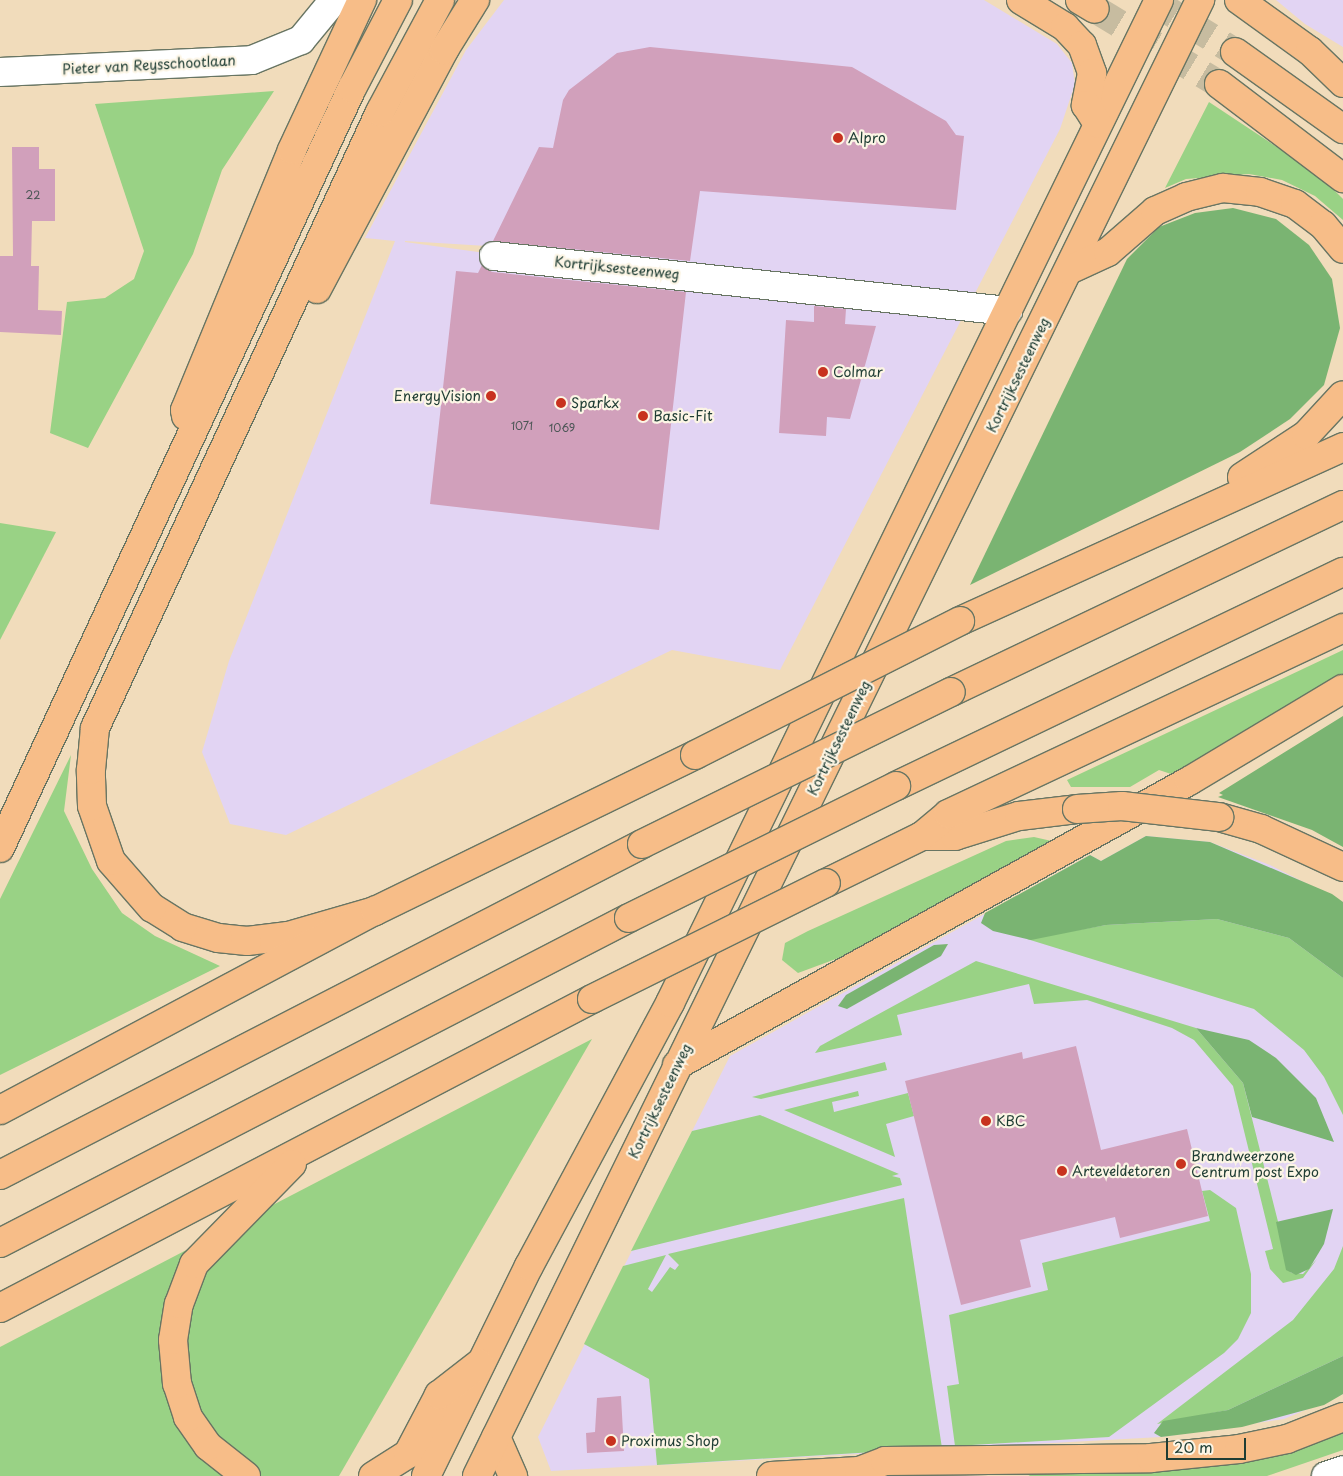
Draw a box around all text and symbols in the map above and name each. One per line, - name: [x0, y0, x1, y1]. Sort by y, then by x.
- street label: Pieter van Reysschootlaan: [61, 52, 237, 78]
- place label: Alpro: [848, 130, 886, 146]
- marker: Alpro: [832, 132, 844, 144]
- house number: 22: [26, 188, 40, 202]
- street label: Kortrijksesteenweg: [554, 253, 680, 283]
- street label: Kortrijksesteenweg: [983, 315, 1053, 435]
- place label: Colmar: [833, 364, 883, 380]
- marker: Colmar: [817, 366, 829, 378]
- place label: EnergyVision: [394, 388, 481, 404]
- marker: EnergyVision: [485, 390, 497, 402]
- place label: Sparkx: [571, 395, 619, 411]
- marker: Sparkx: [555, 397, 567, 409]
- place label: Basic-Fit: [653, 408, 713, 424]
- marker: Basic-Fit: [637, 410, 649, 422]
- house number: 1071: [511, 419, 533, 433]
- house number: 1069: [549, 421, 575, 435]
- street label: Kortrijksesteenweg: [804, 678, 874, 798]
- street label: Kortrijksesteenweg: [625, 1041, 695, 1161]
- place label: KBC: [996, 1113, 1026, 1129]
- marker: KBC: [980, 1115, 992, 1127]
- place label: Brandweerzone Centrum post Expo: [1191, 1148, 1319, 1180]
- marker: Brandweerzone Centrum post Expo: [1175, 1158, 1187, 1170]
- place label: Arteveldetoren: [1072, 1163, 1170, 1179]
- marker: Arteveldetoren: [1056, 1165, 1068, 1177]
- scale bar: [1168, 1428, 1248, 1460]
- place label: Proximus Shop: [621, 1433, 720, 1449]
- marker: Proximus Shop: [605, 1435, 617, 1447]
- text: 20 m: [1174, 1435, 1213, 1458]

